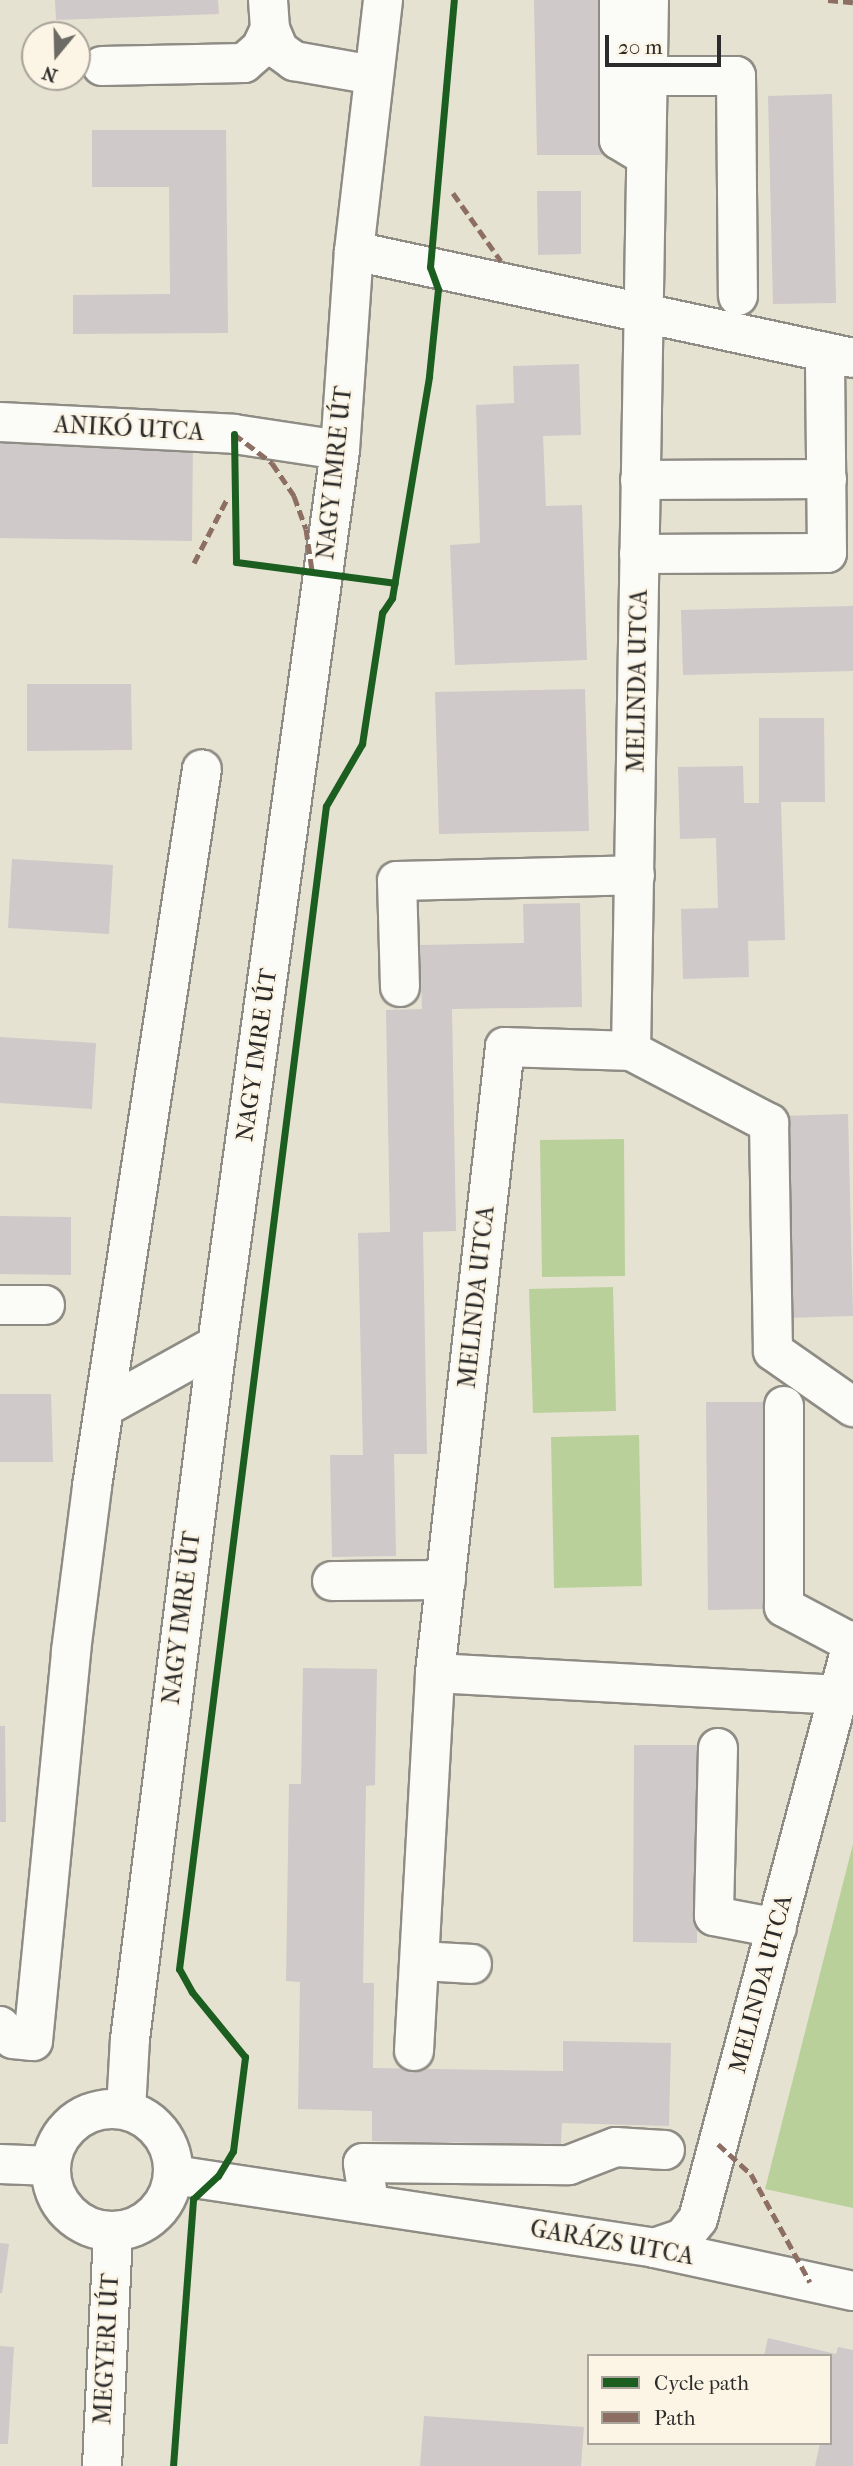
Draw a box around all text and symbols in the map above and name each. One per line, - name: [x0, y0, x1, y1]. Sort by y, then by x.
- north arrow: [21, 21, 91, 91]
- scale bar: [608, 21, 724, 65]
- text: 20 m: [618, 35, 662, 59]
- text: N: [39, 61, 60, 87]
- street label: NAGY IMRE ÚT: [312, 385, 358, 561]
- street label: ANIKÓ UTCA: [53, 411, 205, 447]
- street label: MELINDA UTCA: [622, 589, 654, 773]
- street label: NAGY IMRE ÚT: [231, 967, 283, 1143]
- street label: MELINDA UTCA: [453, 1204, 501, 1390]
- street label: NAGY IMRE ÚT: [157, 1530, 207, 1706]
- street label: MELINDA UTCA: [723, 1892, 799, 2076]
- street label: GARÁZS UTCA: [528, 2214, 696, 2272]
- street label: MEGYERI ÚT: [89, 2273, 125, 2425]
- legend: [587, 2354, 832, 2445]
- text: Cycle path: [654, 2371, 749, 2395]
- text: Path: [654, 2406, 695, 2430]

